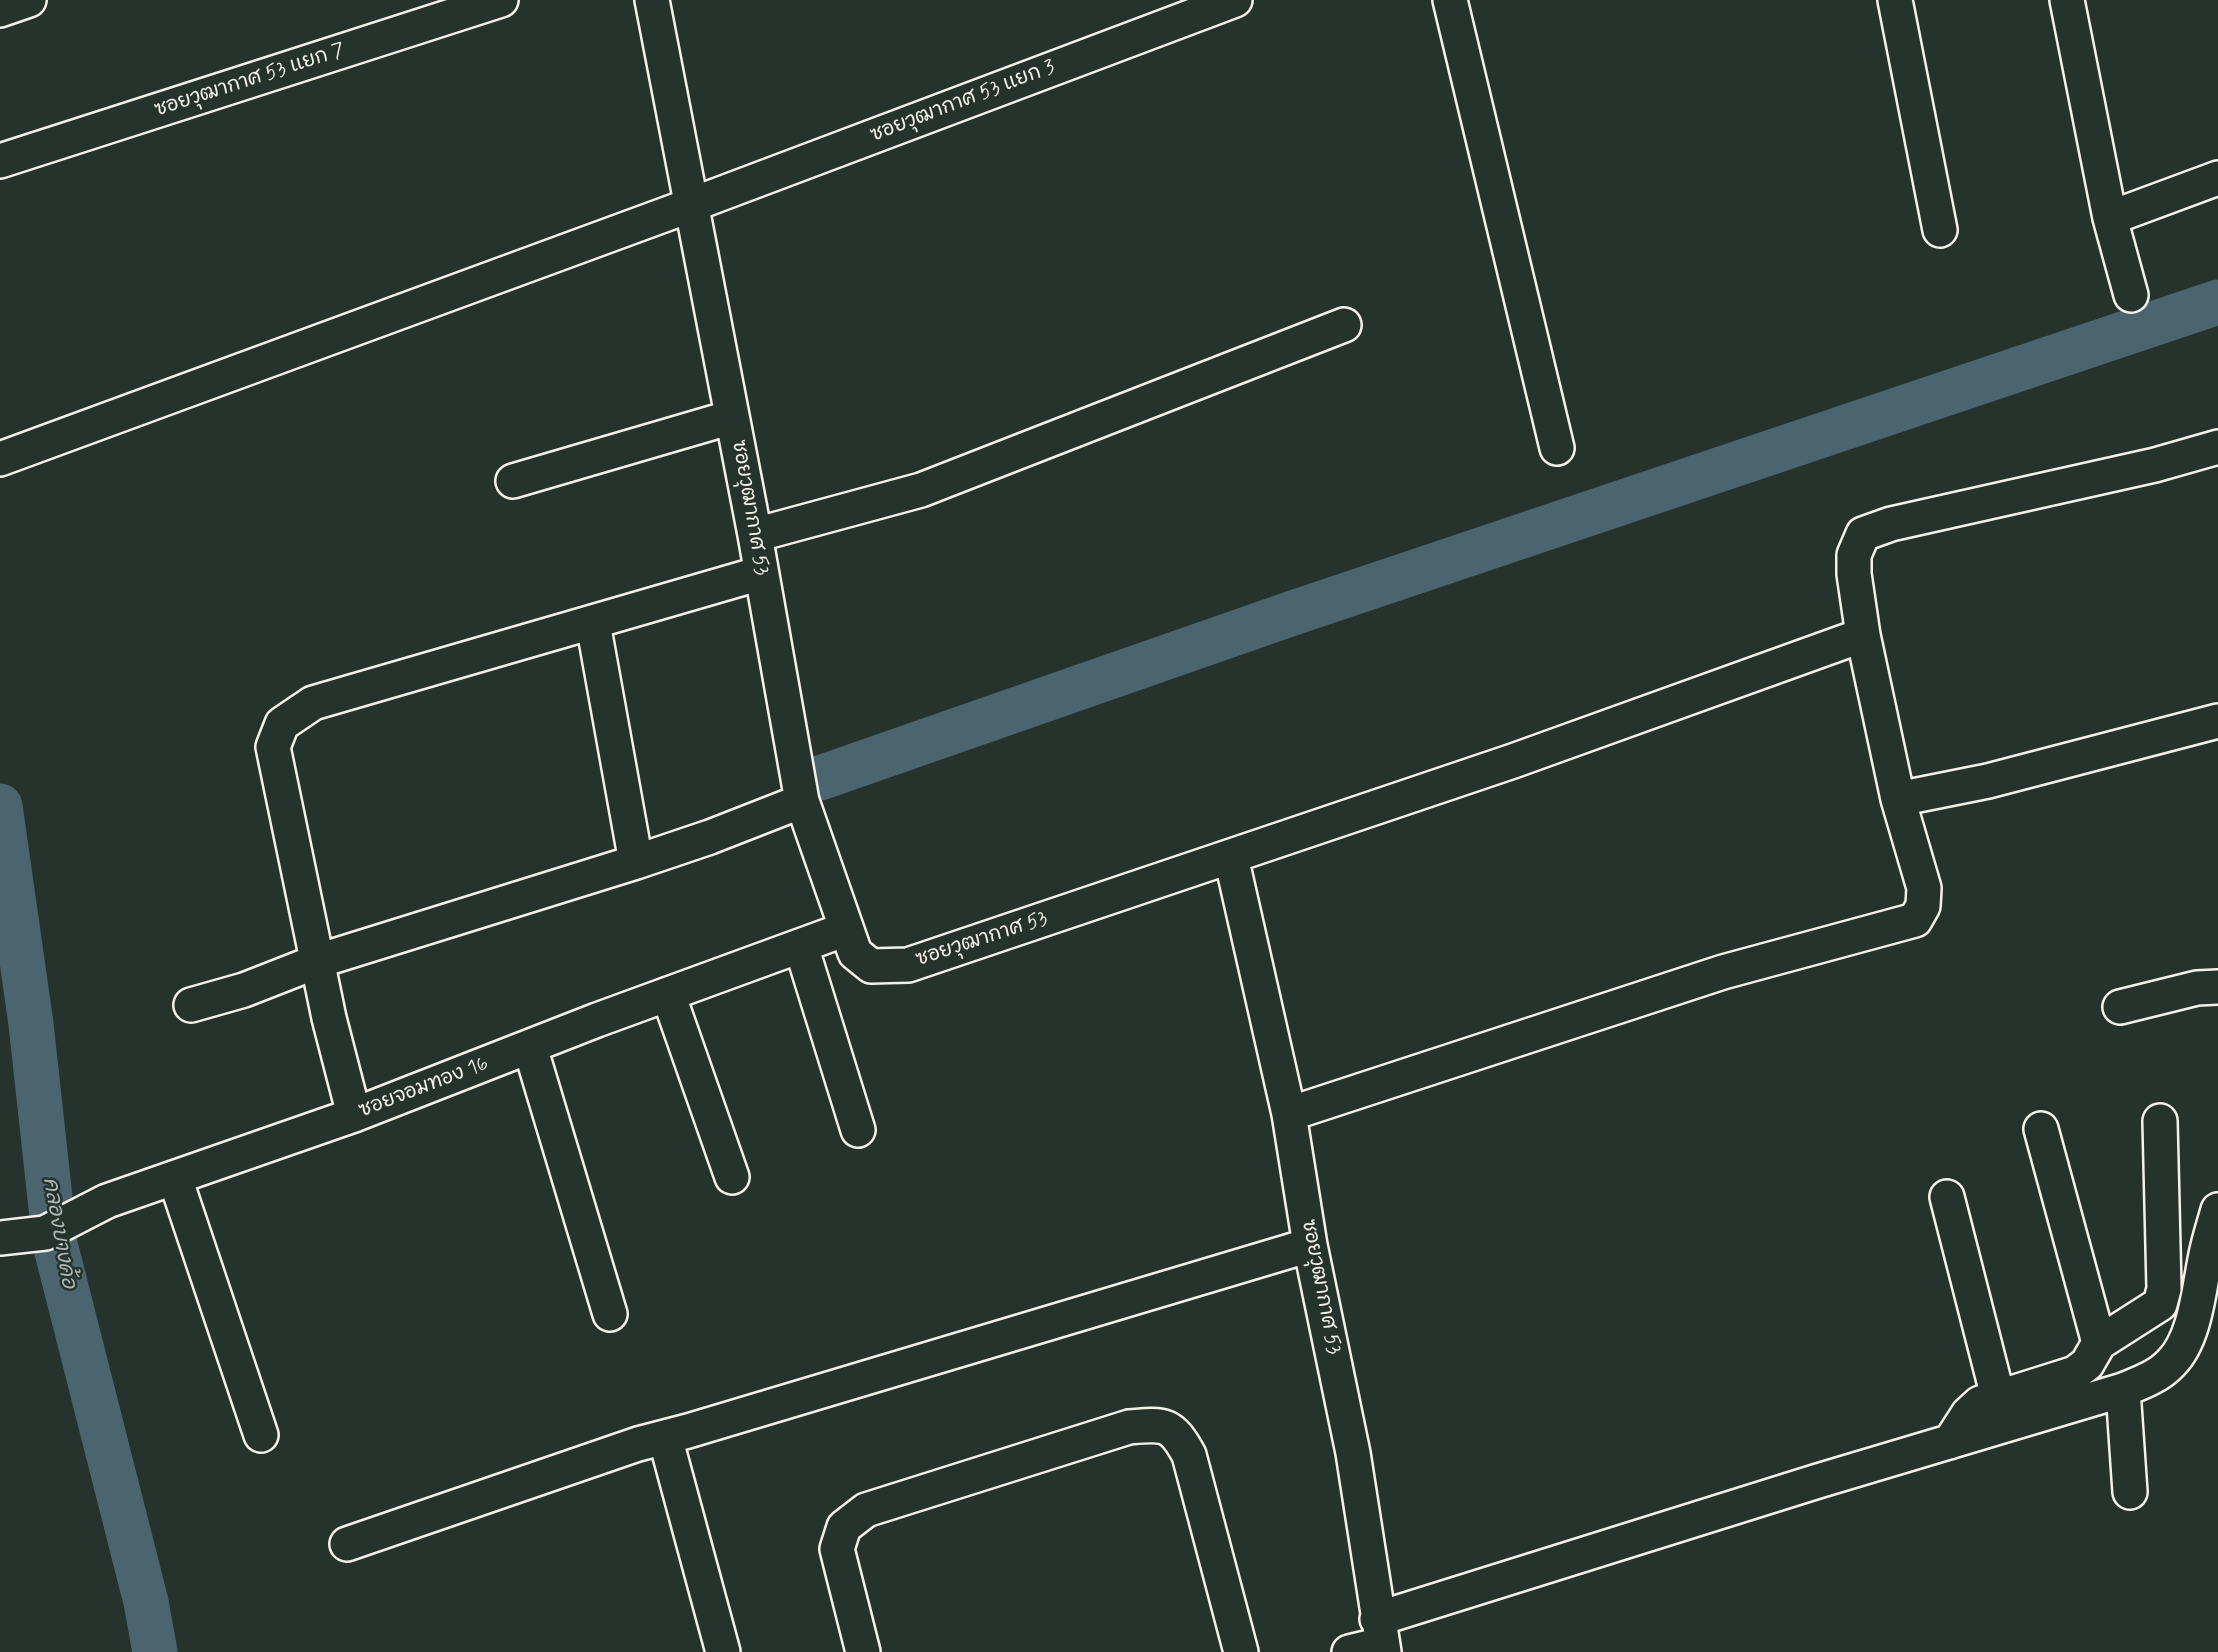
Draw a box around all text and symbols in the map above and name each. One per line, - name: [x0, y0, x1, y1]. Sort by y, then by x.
- street label: ซอยวุฒากาศ 53 แยก 7: [152, 39, 348, 123]
- street label: ซอยวุฒากาศ 53 แยก 3: [867, 56, 1059, 148]
- street label: ซอยวุฒากาศ 53: [725, 439, 773, 577]
- street label: ซอยวุฒากาศ 53: [913, 907, 1051, 973]
- street label: ซอยจอมทอง 16: [356, 1052, 492, 1124]
- water label: คลองบางค้อ: [36, 1175, 80, 1291]
- street label: ซอยวุฒากาศ 53: [1295, 1218, 1345, 1356]

